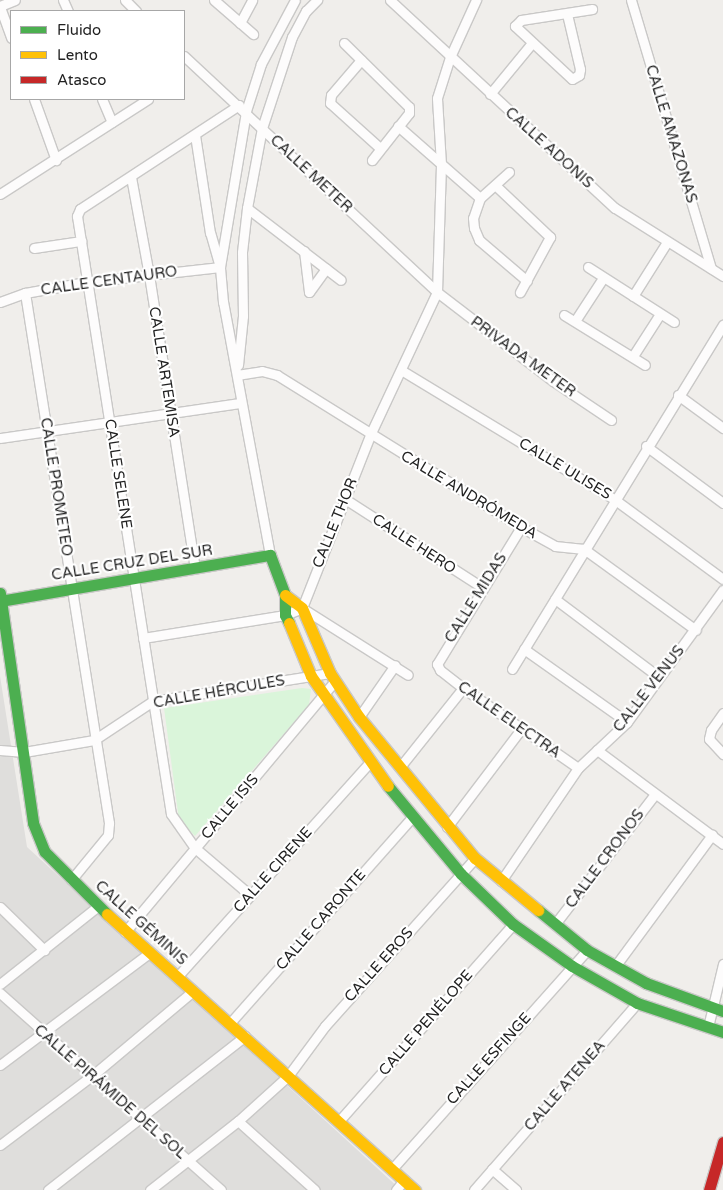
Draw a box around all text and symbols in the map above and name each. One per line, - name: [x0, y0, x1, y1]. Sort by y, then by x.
- legend: [10, 10, 185, 100]
- text: Fluido: [57, 21, 101, 39]
- text: Lento: [57, 46, 98, 64]
- street label: CALLE AMAZONAS: [641, 63, 701, 205]
- text: Atasco: [57, 71, 106, 89]
- street label: CALLE ADONIS: [501, 104, 597, 192]
- street label: CALLE METER: [266, 131, 356, 217]
- street label: CALLE CENTAURO: [40, 263, 178, 299]
- street label: CALLE ARTEMISA: [145, 305, 183, 439]
- street label: PRIVADA METER: [467, 313, 579, 401]
- street label: CALLE PROMETEO: [36, 416, 76, 558]
- street label: CALLE SELENE: [100, 418, 136, 530]
- street label: CALLE ULISES: [515, 434, 615, 504]
- street label: CALLE ANDRÓMEDA: [397, 447, 541, 543]
- street label: CALLE THOR: [309, 475, 361, 571]
- street label: CALLE HERO: [369, 510, 459, 578]
- street label: CALLE CRUZ DEL SUR: [50, 541, 214, 585]
- street label: CALLE MIDAS: [441, 550, 511, 646]
- street label: CALLE VENUS: [610, 642, 688, 736]
- street label: CALLE HÉRCULES: [152, 672, 286, 712]
- street label: CALLE ELECTRA: [454, 678, 564, 762]
- street label: CALLE ISIS: [198, 771, 262, 843]
- street label: CALLE CRONOS: [562, 806, 648, 912]
- street label: CALLE CIRENE: [230, 824, 316, 916]
- street label: CALLE CARONTE: [272, 866, 370, 974]
- street label: CALLE GÉMINIS: [91, 877, 191, 969]
- street label: CALLE EROS: [341, 924, 417, 1006]
- street label: CALLE PENÉLOPE: [375, 966, 477, 1080]
- street label: CALLE ESFINGE: [443, 1009, 535, 1109]
- street label: CALLE PIRÁMIDE DEL SOL: [30, 1021, 190, 1163]
- street label: CALLE ATENEA: [521, 1037, 609, 1135]

